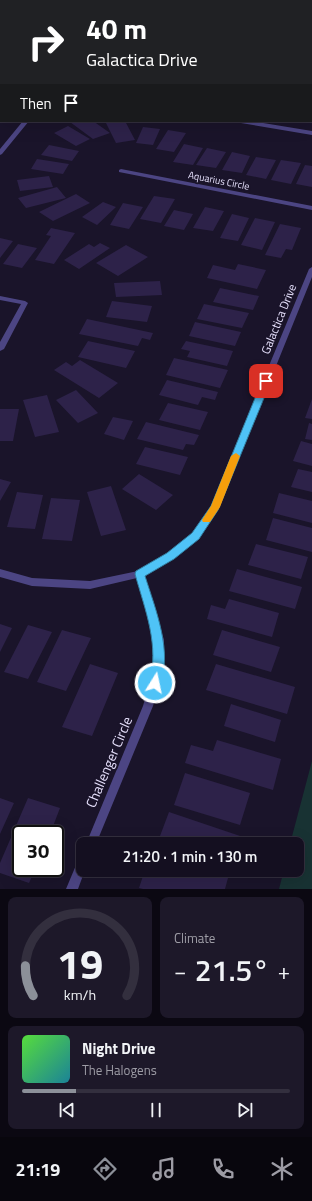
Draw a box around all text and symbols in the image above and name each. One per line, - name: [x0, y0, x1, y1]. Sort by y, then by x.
- text: 40 m: [86, 7, 147, 50]
- icon: right: [20, 16, 72, 68]
- text: Galactica Drive: [86, 46, 198, 73]
- text: Then: [20, 92, 52, 115]
- icon: arrive: [60, 92, 82, 114]
- street label: Aquarius Circle: [187, 167, 251, 194]
- street label: Galactica Drive: [256, 281, 301, 357]
- pin: [249, 364, 283, 398]
- icon: arrive: [255, 370, 277, 392]
- position arrow: [134, 662, 176, 704]
- street label: Challenger Circle: [80, 713, 137, 811]
- speed limit sign: 30: [12, 825, 64, 877]
- text: 21:20 · 1 min · 130 m: [123, 845, 257, 868]
- text: Climate: [174, 928, 215, 948]
- text: 19: [57, 931, 103, 994]
- text: 21.5°: [195, 947, 269, 993]
- text: −: [174, 954, 186, 988]
- text: +: [278, 954, 290, 988]
- text: km/h: [64, 983, 96, 1005]
- text: Night Drive: [82, 1037, 155, 1060]
- text: The Halogens: [82, 1060, 157, 1080]
- icon: previous: [56, 1099, 78, 1121]
- icon: pause: [145, 1099, 167, 1121]
- icon: next: [234, 1099, 256, 1121]
- icon: directions: [91, 1155, 119, 1183]
- icon: music: [150, 1155, 178, 1183]
- icon: phone: [209, 1155, 237, 1183]
- icon: climate: [268, 1155, 296, 1183]
- text: 21:19: [16, 1156, 60, 1183]

